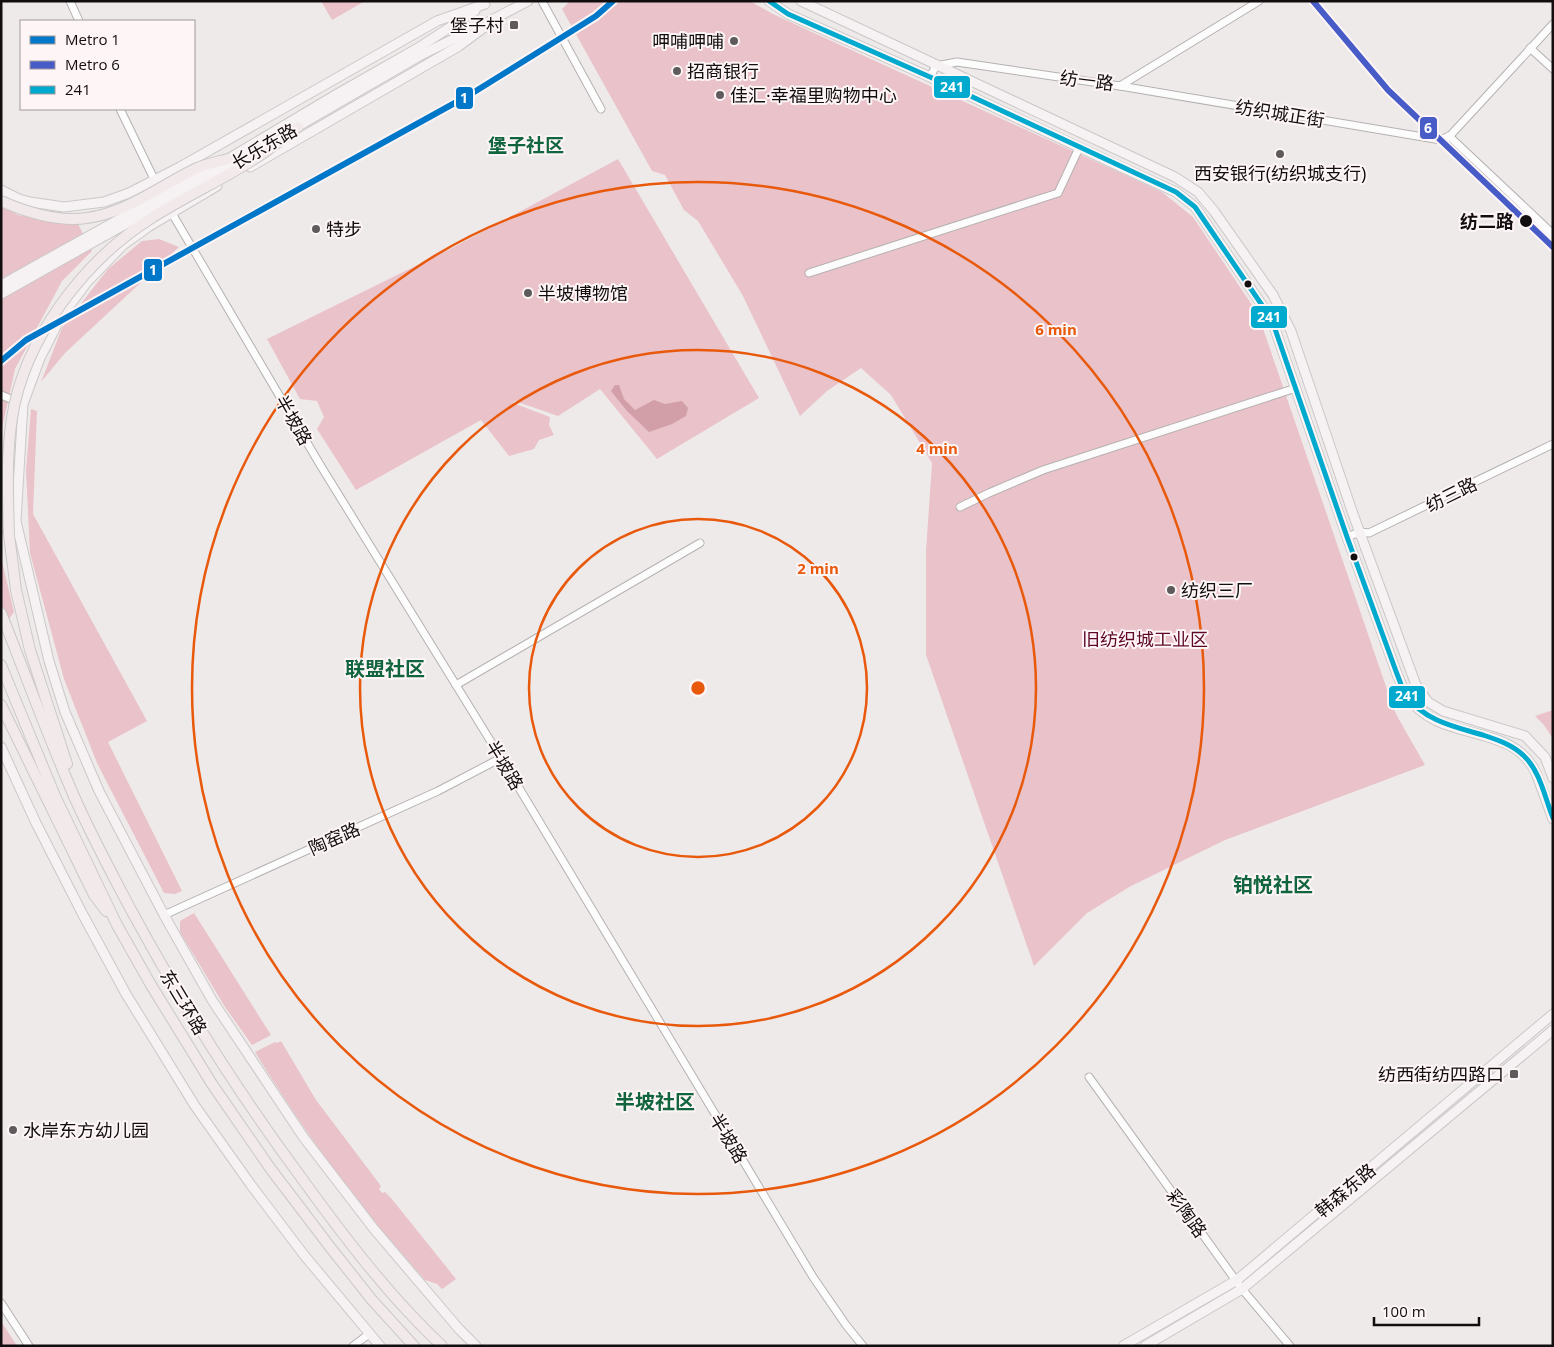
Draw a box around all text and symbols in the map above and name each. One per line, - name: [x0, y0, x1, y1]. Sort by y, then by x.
- place label: 堡子村: [450, 13, 504, 37]
- marker: 堡子村: [508, 19, 520, 31]
- legend: [20, 20, 195, 110]
- text: Metro 1: [65, 29, 120, 49]
- place label: 呷哺呷哺: [652, 29, 724, 53]
- marker: 呷哺呷哺: [728, 35, 740, 47]
- text: Metro 6: [65, 54, 120, 74]
- place label: 招商银行: [687, 59, 759, 83]
- marker: 招商银行: [671, 65, 683, 77]
- street label: 纺一路: [1059, 65, 1115, 95]
- line badge: 241: [933, 75, 971, 99]
- text: 241: [940, 77, 964, 96]
- text: 241: [65, 79, 91, 99]
- place label: 佳汇·幸福里购物中心: [730, 83, 897, 107]
- line badge: 1: [455, 86, 474, 110]
- text: 1: [460, 88, 468, 107]
- marker: 佳汇·幸福里购物中心: [714, 89, 726, 101]
- street label: 纺织城正街: [1234, 94, 1326, 132]
- line badge: 6: [1419, 116, 1438, 140]
- street label: 长乐东路: [227, 118, 301, 174]
- text: 6: [1424, 118, 1432, 137]
- district label: 堡子社区: [488, 132, 564, 158]
- marker: 西安银行(纺织城支行): [1274, 148, 1286, 160]
- place label: 西安银行(纺织城支行): [1194, 161, 1366, 185]
- place label: 纺二路: [1460, 209, 1514, 233]
- marker: 纺二路: [1518, 213, 1534, 229]
- place label: 特步: [326, 217, 362, 241]
- marker: 特步: [310, 223, 322, 235]
- line badge: 1: [143, 258, 163, 282]
- text: 1: [149, 260, 157, 279]
- unlabelled marker: [1243, 279, 1253, 289]
- place label: 半坡博物馆: [538, 281, 628, 305]
- marker: 半坡博物馆: [522, 287, 534, 299]
- line badge: 241: [1250, 305, 1288, 329]
- text: 241: [1257, 307, 1281, 326]
- text: 6 min: [1035, 319, 1077, 339]
- street label: 半坡路: [270, 391, 318, 449]
- text: 4 min: [916, 438, 958, 458]
- street label: 纺三路: [1421, 471, 1481, 517]
- unlabelled marker: [1349, 552, 1359, 562]
- text: 2 min: [797, 558, 839, 578]
- place label: 纺织三厂: [1181, 578, 1253, 602]
- marker: 纺织三厂: [1165, 584, 1177, 596]
- park label: 旧纺织城工业区: [1082, 627, 1208, 651]
- district label: 联盟社区: [345, 655, 425, 682]
- centre of rings: [689, 679, 707, 697]
- line badge: 241: [1388, 685, 1426, 709]
- text: 241: [1395, 686, 1419, 705]
- street label: 半坡路: [481, 736, 529, 794]
- street label: 陶窑路: [304, 816, 364, 860]
- district label: 铂悦社区: [1233, 871, 1313, 898]
- street label: 东三环路: [155, 965, 213, 1039]
- place label: 纺西街纺四路口: [1378, 1062, 1504, 1086]
- marker: 纺西街纺四路口: [1508, 1068, 1520, 1080]
- district label: 半坡社区: [615, 1088, 695, 1115]
- street label: 半坡路: [705, 1109, 753, 1167]
- place label: 水岸东方幼儿园: [23, 1118, 149, 1142]
- marker: 水岸东方幼儿园: [7, 1124, 19, 1136]
- street label: 韩森东路: [1310, 1158, 1380, 1222]
- street label: 彩陶路: [1161, 1184, 1213, 1242]
- scale bar: [1374, 1294, 1479, 1326]
- text: 100 m: [1382, 1301, 1426, 1321]

